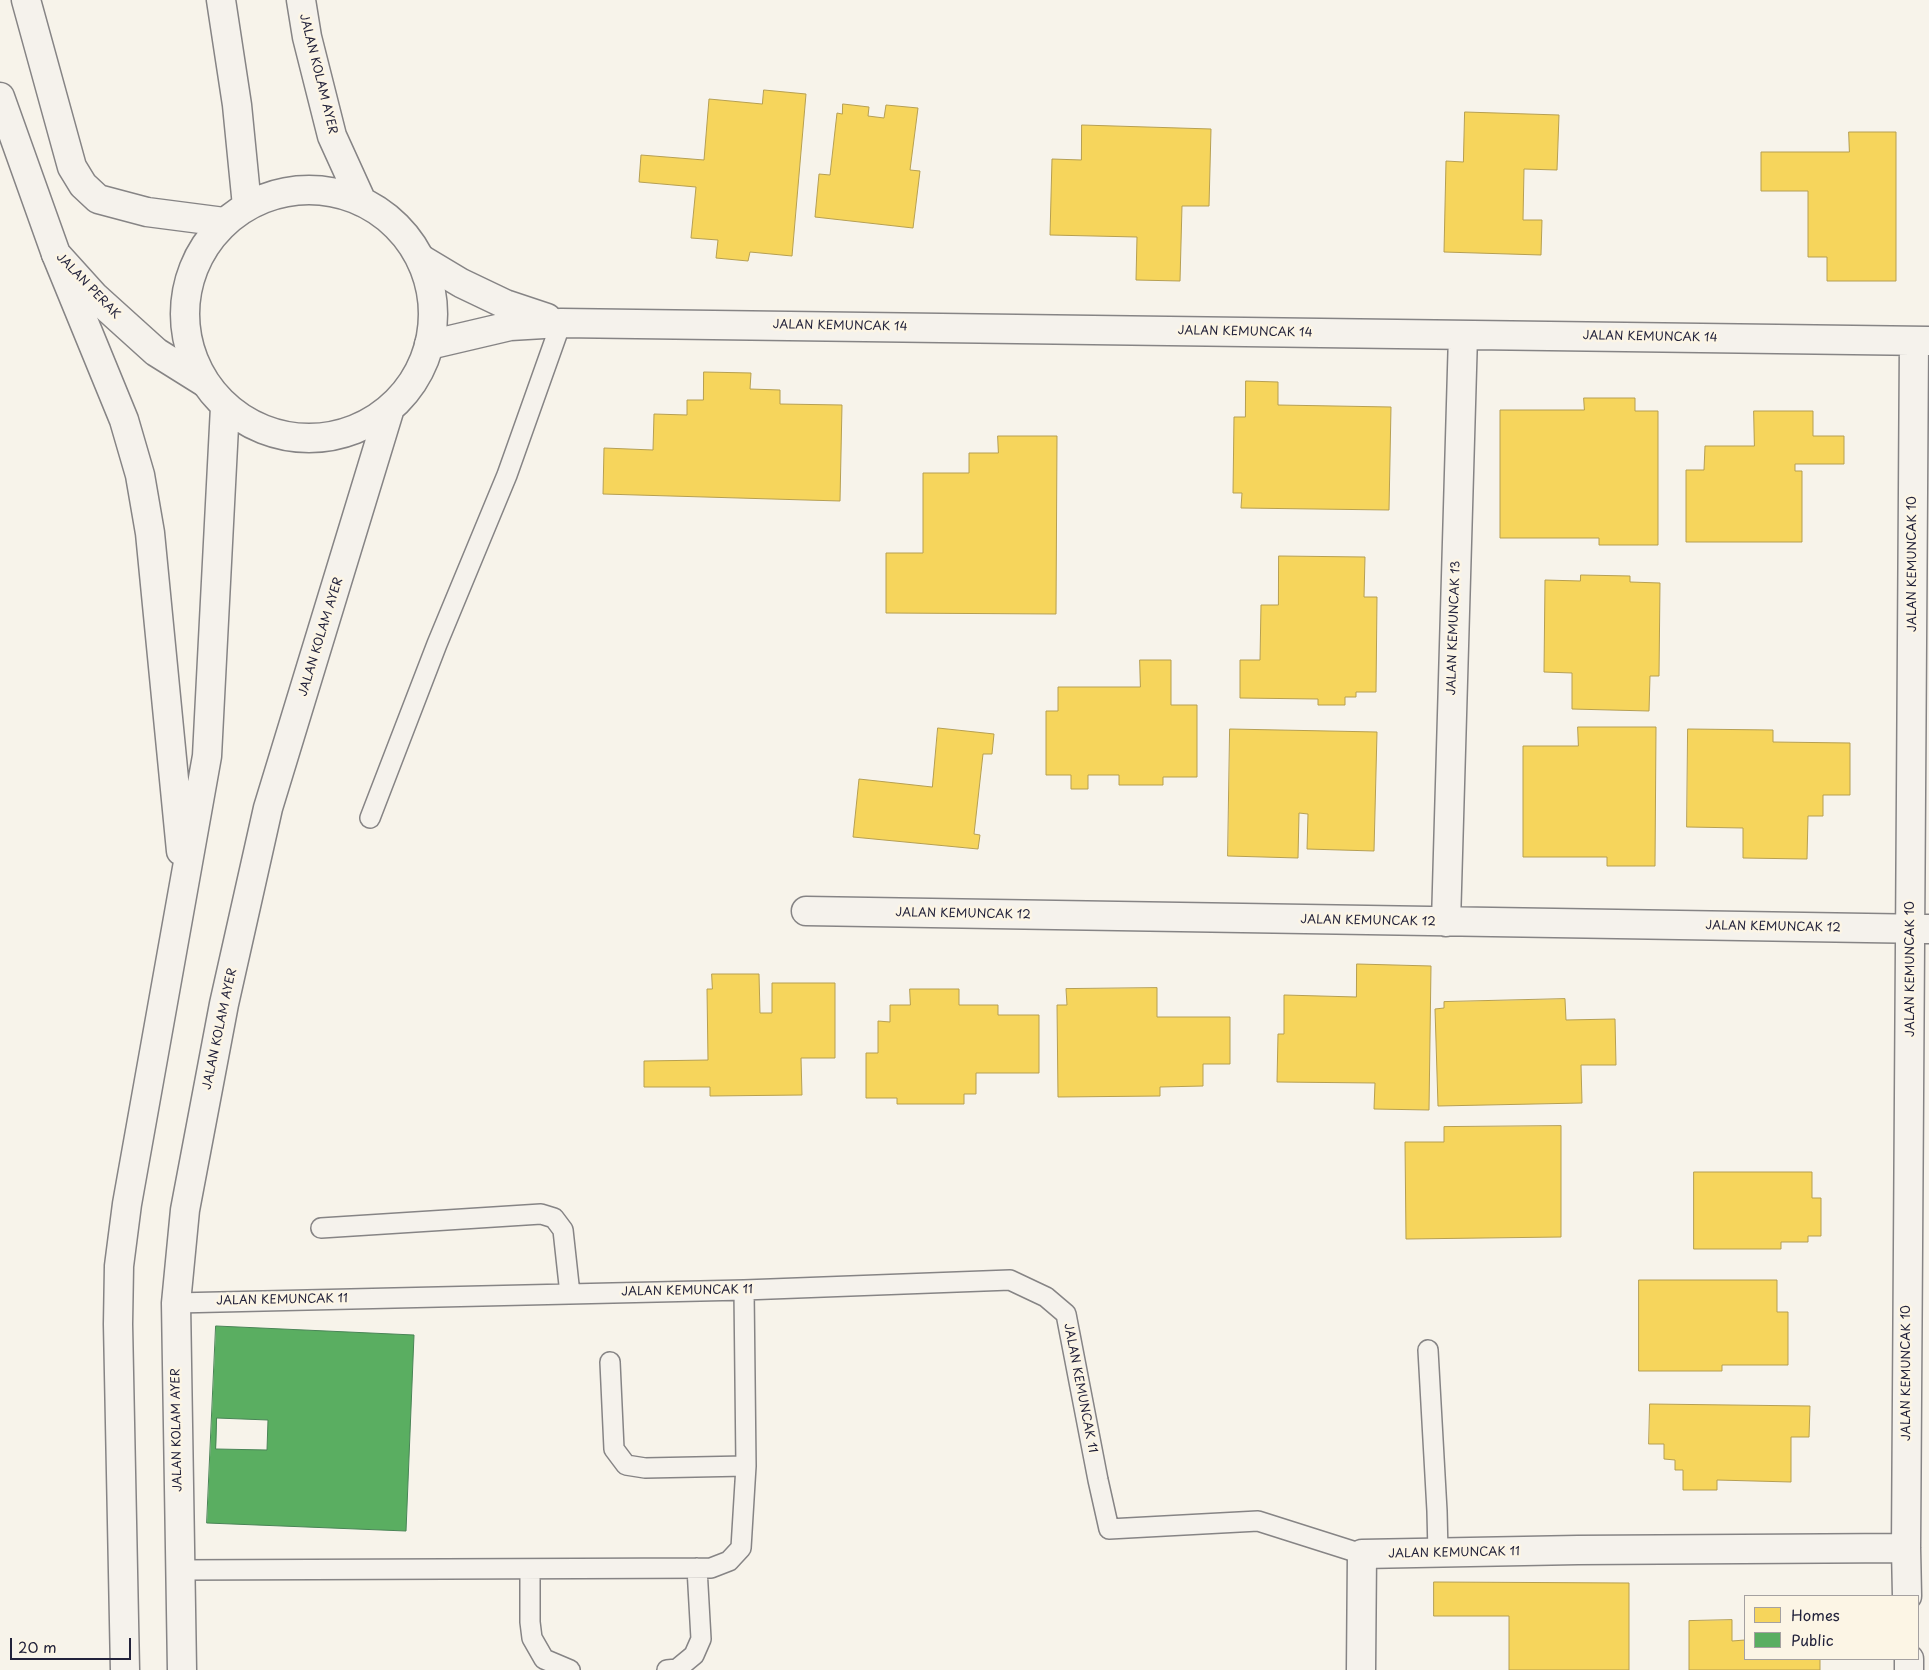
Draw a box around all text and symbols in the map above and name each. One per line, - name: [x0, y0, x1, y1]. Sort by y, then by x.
- street label: JALAN KOLAM AYER: [296, 12, 340, 136]
- street label: JALAN PERAK: [53, 250, 123, 322]
- street label: JALAN KEMUNCAK 14: [772, 318, 908, 334]
- street label: JALAN KEMUNCAK 14: [1177, 324, 1313, 340]
- street label: JALAN KEMUNCAK 14: [1582, 329, 1718, 345]
- street label: JALAN KEMUNCAK 10: [1906, 496, 1920, 632]
- street label: JALAN KEMUNCAK 13: [1444, 560, 1464, 696]
- street label: JALAN KOLAM AYER: [296, 576, 346, 698]
- street label: JALAN KEMUNCAK 10: [1904, 901, 1918, 1037]
- street label: JALAN KEMUNCAK 12: [895, 906, 1031, 922]
- street label: JALAN KEMUNCAK 12: [1300, 913, 1436, 929]
- street label: JALAN KEMUNCAK 12: [1705, 919, 1841, 935]
- street label: JALAN KOLAM AYER: [200, 967, 240, 1091]
- street label: JALAN KEMUNCAK 11: [621, 1283, 753, 1299]
- street label: JALAN KEMUNCAK 11: [216, 1292, 348, 1308]
- street label: JALAN KEMUNCAK 10: [1900, 1305, 1914, 1441]
- street label: JALAN KEMUNCAK 11: [1060, 1322, 1100, 1454]
- street label: JALAN KOLAM AYER: [169, 1368, 185, 1492]
- street label: JALAN KEMUNCAK 11: [1388, 1545, 1520, 1561]
- legend: [1744, 1595, 1919, 1660]
- text: Homes: [1791, 1603, 1840, 1626]
- scale bar: [12, 1628, 134, 1660]
- text: Public: [1791, 1628, 1834, 1651]
- text: 20 m: [18, 1635, 57, 1658]

